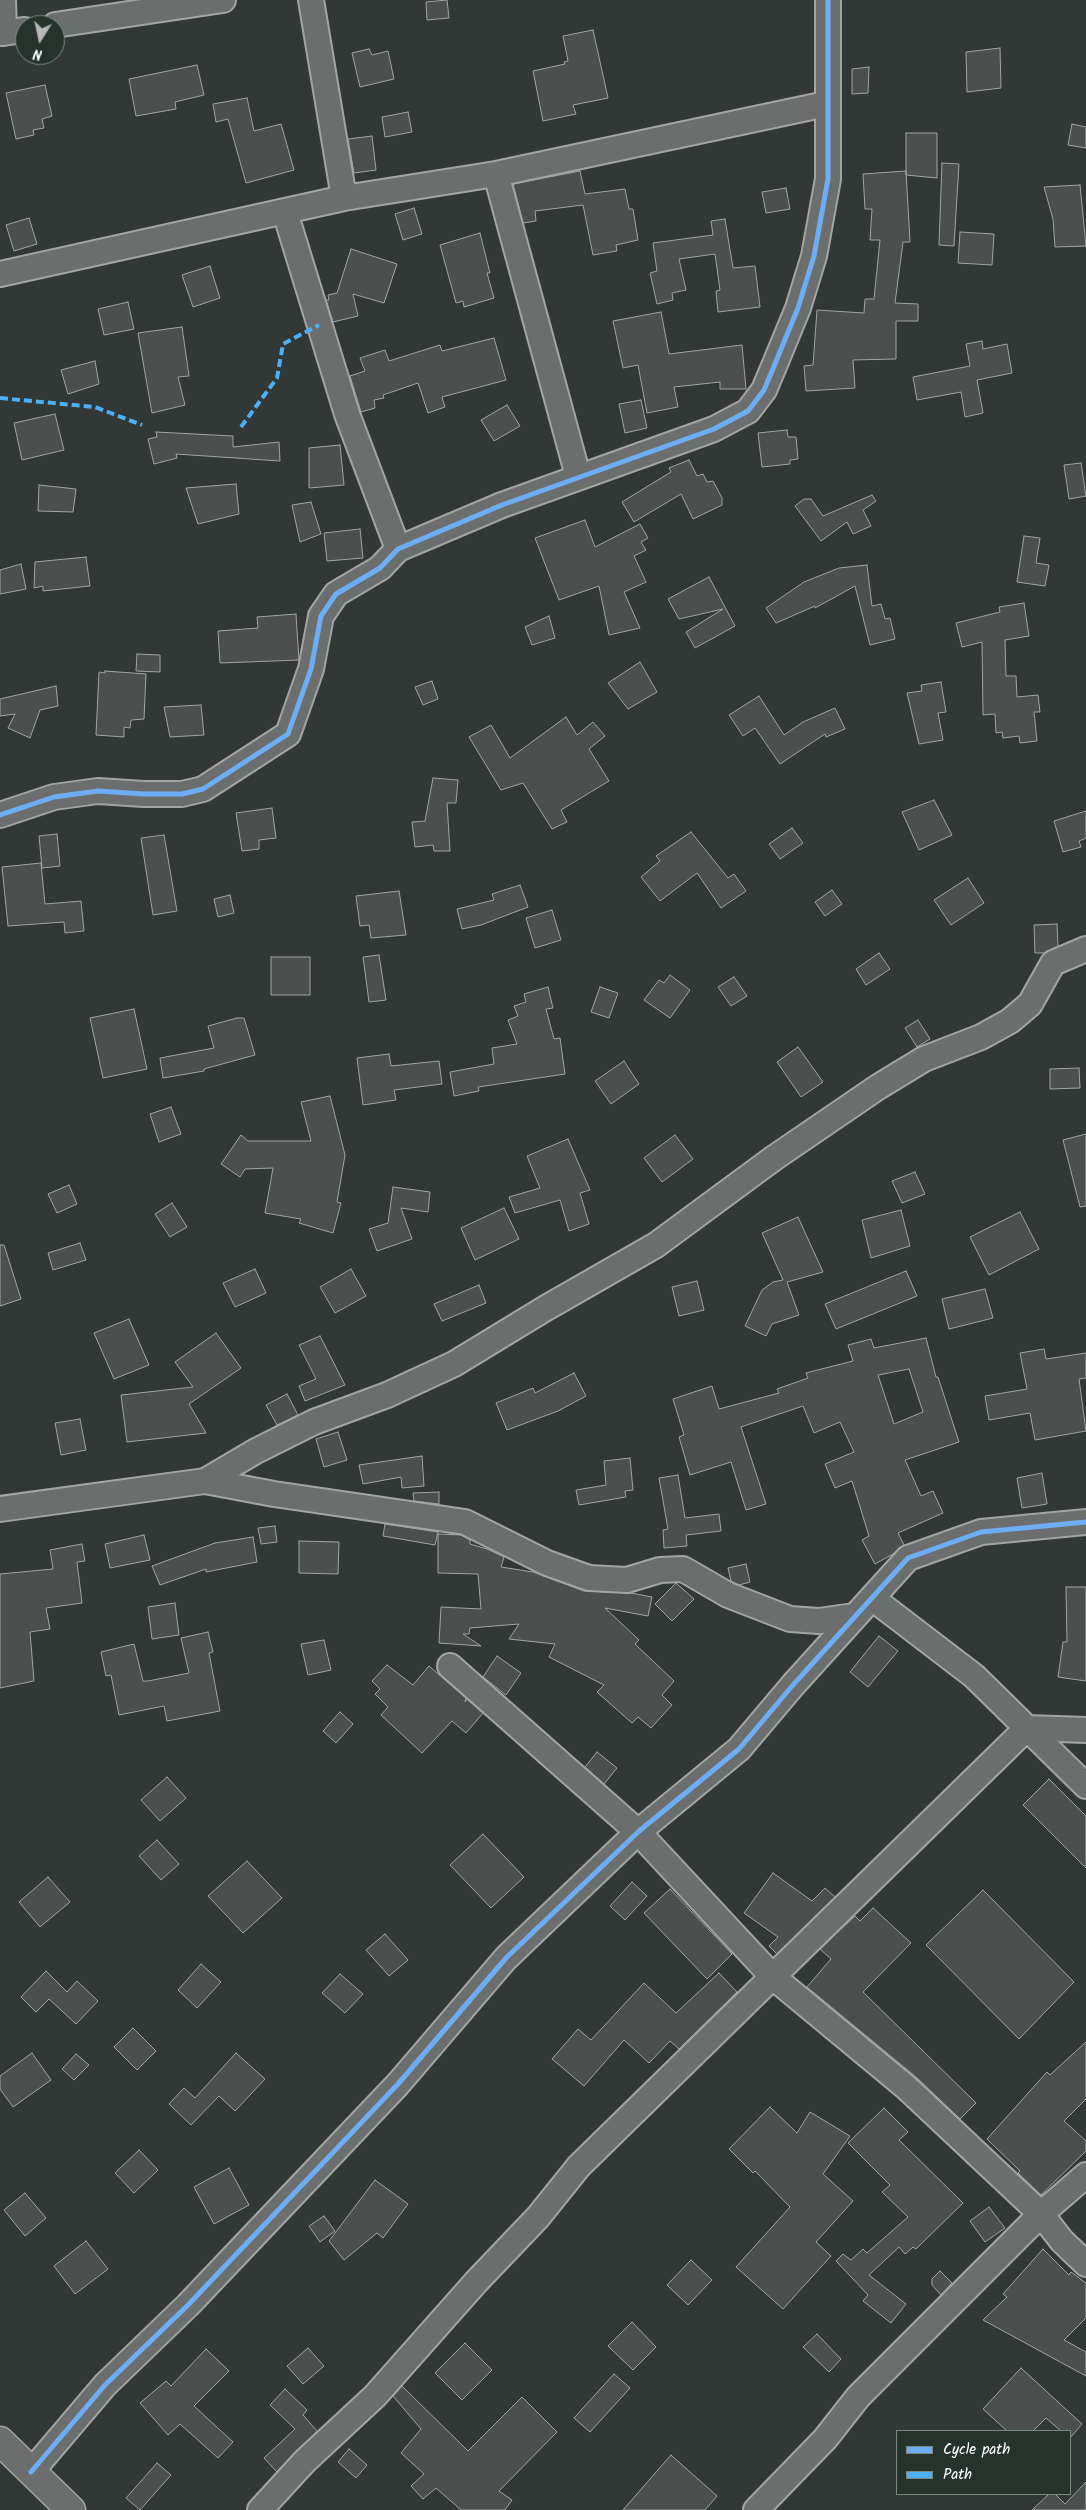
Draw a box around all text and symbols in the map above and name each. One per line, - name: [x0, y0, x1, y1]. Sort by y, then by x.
- north arrow: [15, 15, 65, 65]
- text: N: [31, 42, 44, 65]
- legend: [896, 2430, 1071, 2495]
- text: Cycle path: [943, 2438, 1010, 2462]
- text: Path: [943, 2463, 972, 2487]

